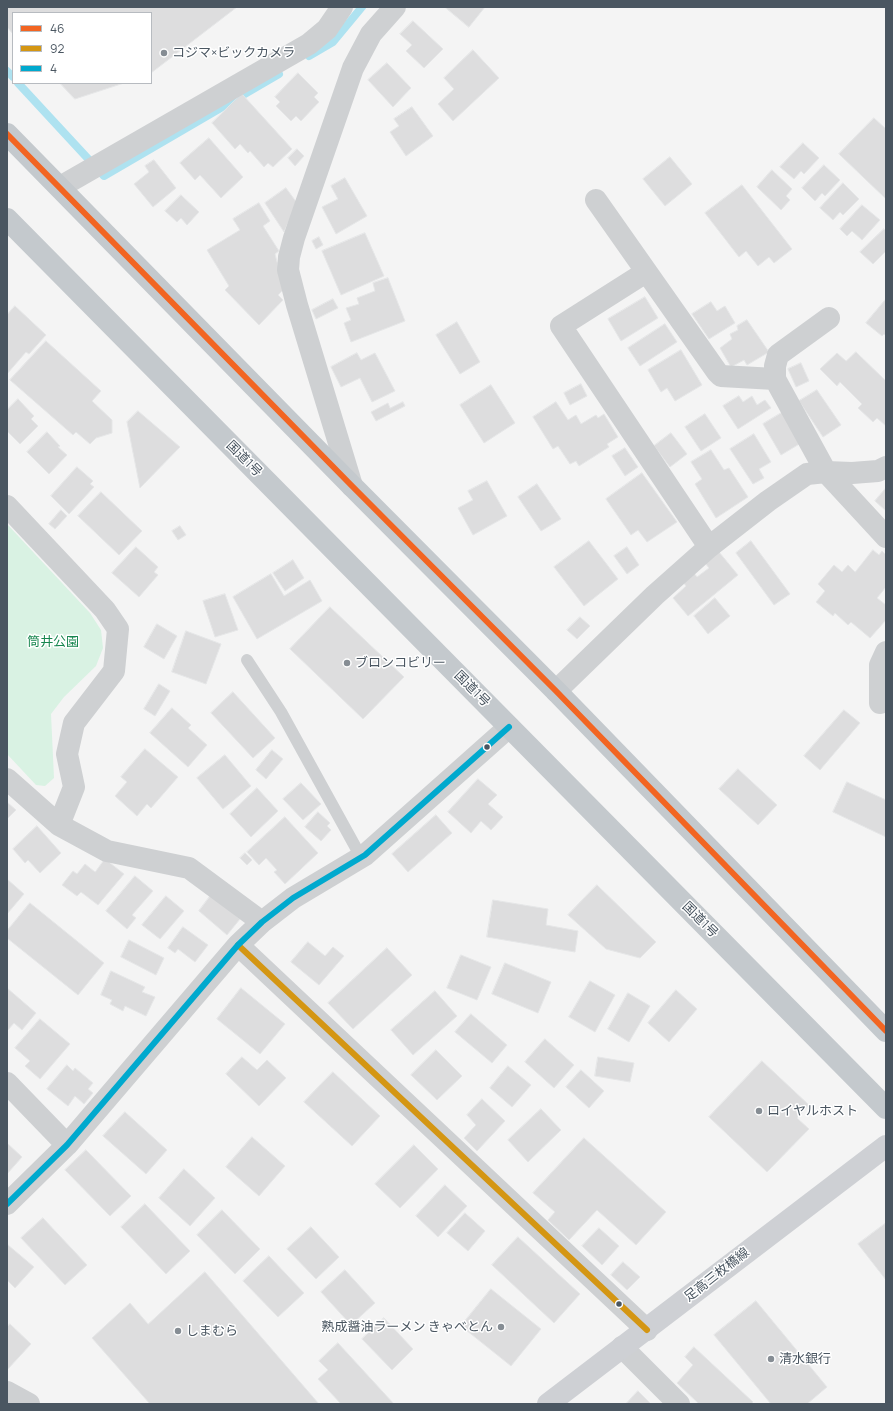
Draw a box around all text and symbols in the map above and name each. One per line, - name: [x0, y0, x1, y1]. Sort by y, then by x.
- legend: [12, 12, 152, 84]
- text: 46: [50, 20, 65, 37]
- text: 92: [50, 40, 64, 57]
- place label: コジマ×ビックカメラ: [172, 45, 295, 61]
- marker: コジマ×ビックカメラ: [159, 48, 169, 58]
- text: 4: [50, 60, 57, 77]
- street label: 国道1号: [223, 438, 265, 480]
- park label: 筒井公園: [27, 634, 79, 650]
- place label: ブロンコビリー: [355, 655, 446, 671]
- marker: ブロンコビリー: [342, 658, 352, 668]
- street label: 国道1号: [451, 668, 493, 710]
- unlabelled marker: [482, 742, 492, 752]
- street label: 国道1号: [679, 899, 721, 941]
- place label: ロイヤルホスト: [767, 1103, 858, 1119]
- marker: ロイヤルホスト: [754, 1106, 764, 1116]
- street label: 足高三枚橋線: [681, 1245, 753, 1305]
- unlabelled marker: [614, 1299, 624, 1309]
- place label: 熟成醤油ラーメン きゃべとん: [321, 1319, 493, 1335]
- marker: 熟成醤油ラーメン きゃべとん: [496, 1322, 506, 1332]
- place label: しまむら: [186, 1323, 238, 1339]
- marker: しまむら: [173, 1326, 183, 1336]
- place label: 清水銀行: [779, 1351, 831, 1367]
- marker: 清水銀行: [766, 1354, 776, 1364]

